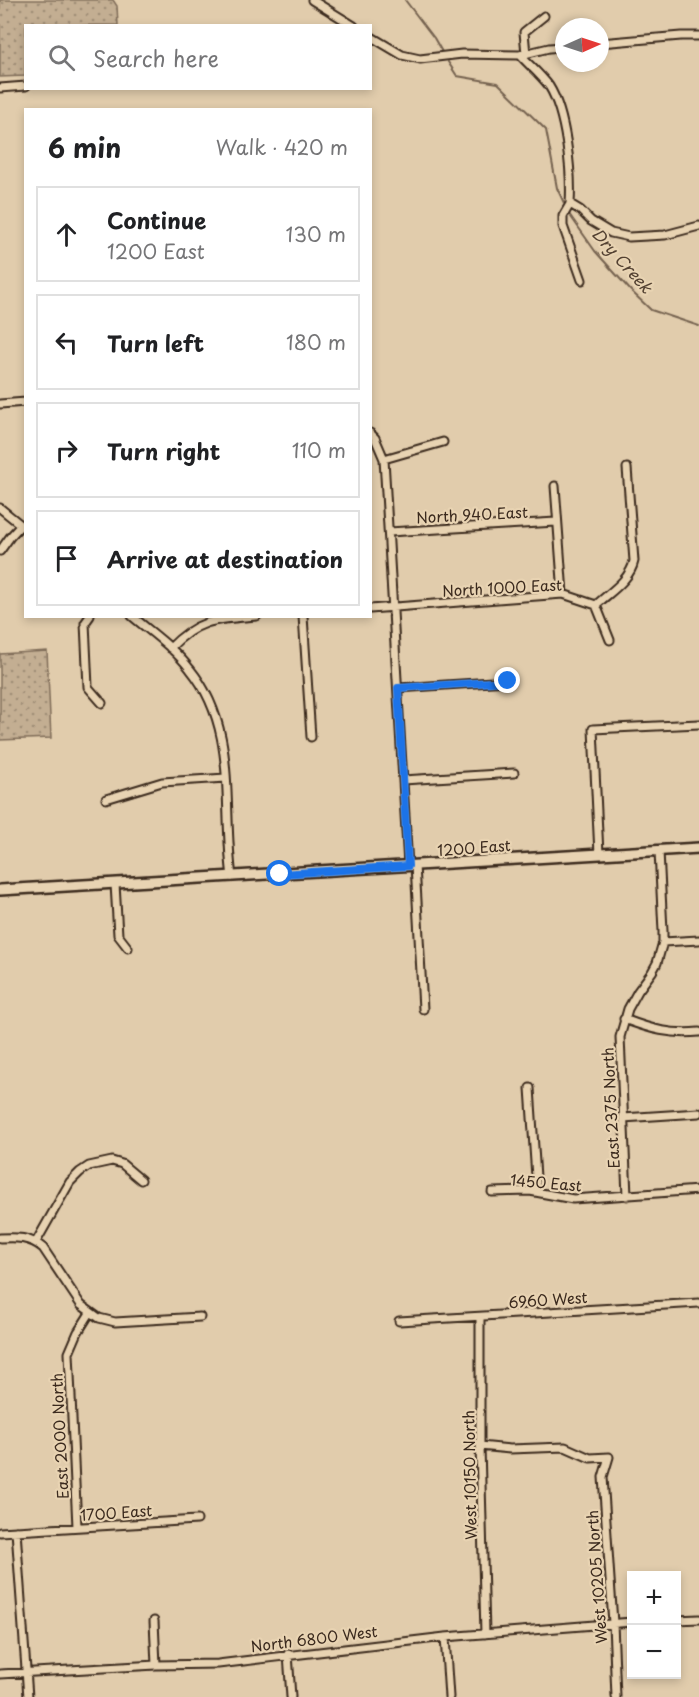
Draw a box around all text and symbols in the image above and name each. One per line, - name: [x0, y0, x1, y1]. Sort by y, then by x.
- north arrow: [555, 18, 609, 72]
- search box: [24, 24, 372, 90]
- icon: search: [45, 41, 78, 74]
- text: Search here: [93, 41, 219, 74]
- text: 6 min: [48, 128, 121, 167]
- text: Walk · 420 m: [216, 132, 348, 162]
- text: Continue: [107, 203, 206, 236]
- icon: ahead: [50, 218, 83, 251]
- text: 130 m: [286, 219, 346, 249]
- water label: Dry Creek: [587, 222, 660, 299]
- text: 1200 East: [107, 236, 205, 266]
- icon: left: [50, 326, 83, 359]
- text: Turn left: [107, 326, 204, 359]
- text: 180 m: [286, 327, 346, 357]
- icon: right: [50, 434, 83, 467]
- text: Turn right: [107, 434, 220, 467]
- text: 110 m: [292, 435, 346, 465]
- street label: North 940 East: [416, 500, 528, 528]
- icon: arrive: [50, 542, 83, 575]
- text: Arrive at destination: [107, 542, 343, 575]
- street label: North 1000 East: [441, 572, 563, 602]
- route end: [494, 667, 520, 693]
- street label: 1200 East: [437, 833, 511, 861]
- route start: [266, 860, 292, 886]
- street label: East 2375 North: [595, 1047, 625, 1169]
- street label: 1450 East: [509, 1167, 583, 1197]
- street label: 6960 West: [508, 1285, 588, 1313]
- street label: East 2000 North: [44, 1372, 74, 1500]
- street label: West 10150 North: [456, 1410, 482, 1540]
- street label: 1700 East: [79, 1498, 153, 1526]
- street label: West 10205 North: [580, 1509, 612, 1645]
- map controls: [627, 1571, 681, 1679]
- button: +: [627, 1571, 681, 1625]
- street label: North 6800 West: [249, 1619, 379, 1657]
- button: −: [627, 1625, 681, 1679]

